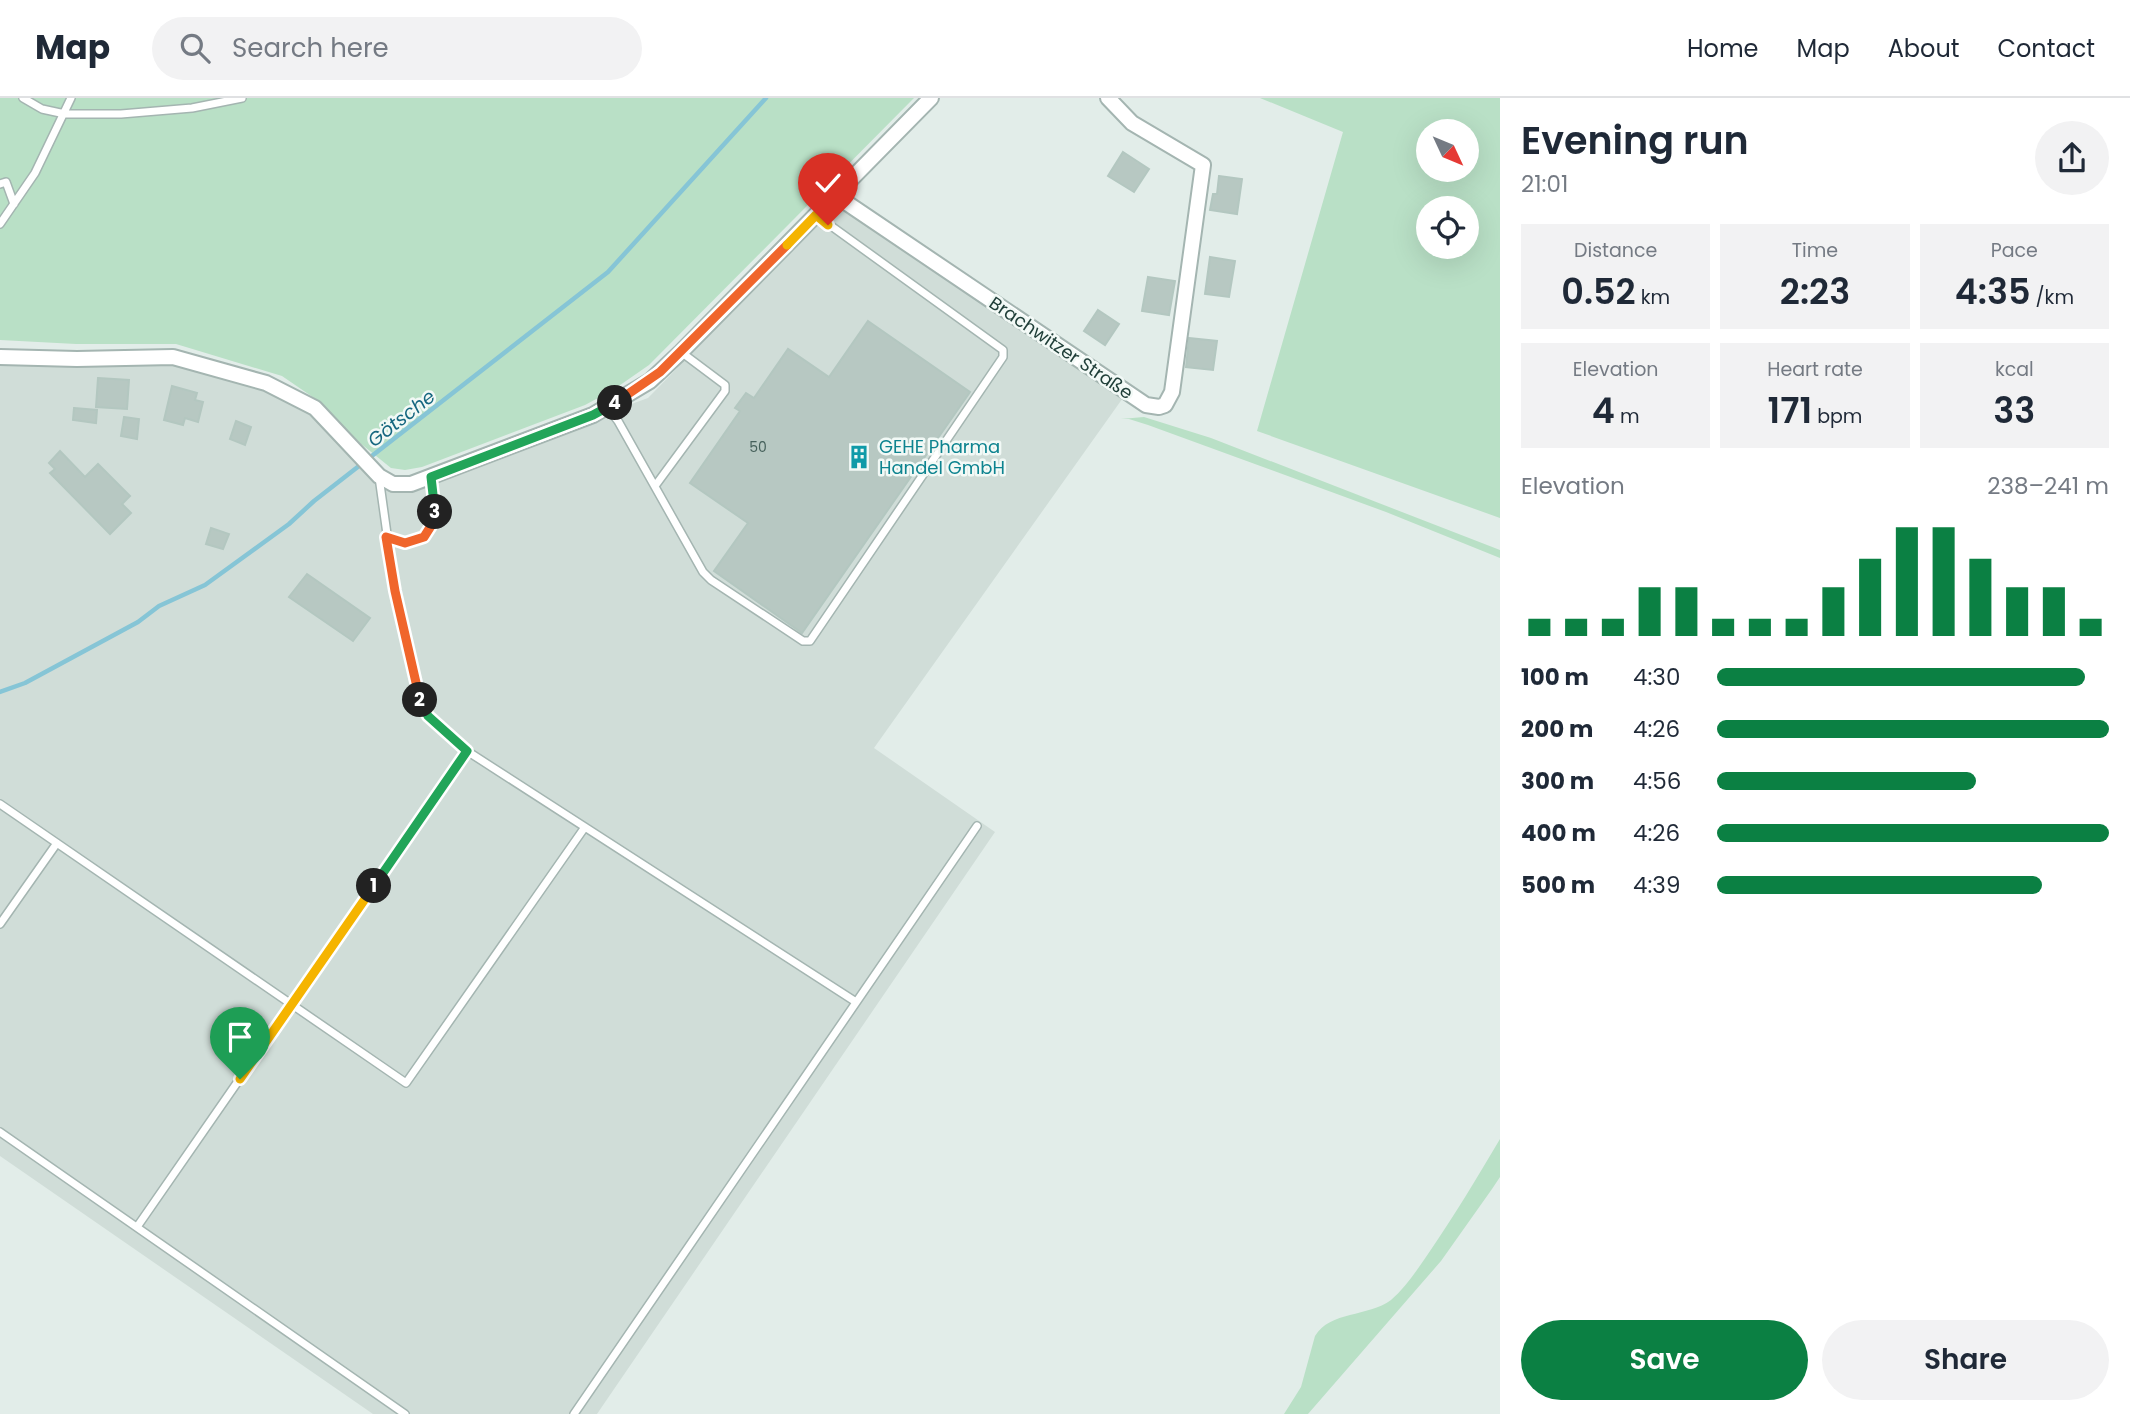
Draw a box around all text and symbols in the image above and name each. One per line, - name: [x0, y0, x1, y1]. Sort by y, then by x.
- search box: [152, 17, 642, 80]
- text: Map: [35, 24, 110, 71]
- icon: search: [176, 29, 214, 67]
- text: Search here: [232, 30, 389, 66]
- text: Home: [1687, 32, 1759, 65]
- text: Map: [1797, 32, 1850, 65]
- text: About: [1888, 32, 1959, 65]
- text: Contact: [1997, 32, 2095, 65]
- text: Evening run: [1521, 114, 1749, 167]
- north arrow: [1416, 119, 1479, 182]
- map controls: [1416, 119, 1479, 259]
- button: share: [2035, 121, 2109, 195]
- pin: [798, 153, 858, 225]
- icon: check: [809, 164, 847, 202]
- text: 21:01: [1521, 168, 1568, 200]
- button: locate: [1416, 196, 1479, 259]
- text: Distance: [1574, 237, 1657, 264]
- text: Time: [1792, 237, 1838, 264]
- text: Pace: [1991, 237, 2038, 264]
- text: 0.52: [1561, 267, 1636, 316]
- text: 2:23: [1780, 267, 1850, 316]
- text: 4:35: [1955, 267, 2031, 316]
- text: km: [1636, 284, 1670, 311]
- text: /km: [2031, 284, 2074, 311]
- street label: Brachwitzer Straße: [984, 290, 1138, 405]
- text: Elevation: [1573, 356, 1658, 383]
- text: Heart rate: [1767, 356, 1863, 383]
- text: kcal: [1995, 356, 2034, 383]
- water label: Götsche: [362, 383, 441, 453]
- pin: 4: [598, 386, 632, 420]
- text: 4: [1592, 386, 1615, 435]
- text: 171: [1768, 386, 1812, 435]
- text: 33: [1993, 386, 2035, 435]
- text: 4: [608, 389, 621, 416]
- text: m: [1615, 403, 1640, 430]
- text: bpm: [1812, 403, 1862, 430]
- place label: GEHE Pharma Handel GmbH: [879, 434, 1005, 480]
- house number: 50: [749, 437, 767, 457]
- building icon: GEHE Pharma Handel GmbH: [845, 443, 873, 471]
- text: Elevation: [1521, 470, 1625, 502]
- text: 238–241 m: [1987, 470, 2109, 502]
- pin: 3: [418, 494, 452, 530]
- text: 3: [429, 498, 440, 525]
- text: 100 m: [1521, 661, 1589, 693]
- text: 4:30: [1633, 661, 1680, 693]
- pin: 2: [402, 682, 438, 718]
- text: 2: [414, 686, 425, 713]
- text: 200 m: [1521, 713, 1593, 745]
- text: 4:26: [1633, 713, 1680, 745]
- text: 300 m: [1521, 765, 1594, 797]
- text: 4:56: [1633, 765, 1681, 797]
- text: 400 m: [1521, 817, 1596, 849]
- text: 4:26: [1633, 817, 1680, 849]
- pin: 1: [356, 868, 392, 904]
- text: 500 m: [1521, 869, 1595, 901]
- text: 4:39: [1633, 869, 1680, 901]
- text: 1: [370, 872, 377, 899]
- pin: [210, 1007, 270, 1079]
- icon: arrive: [221, 1018, 259, 1056]
- button: Save: [1521, 1320, 1808, 1400]
- button: Share: [1822, 1320, 2109, 1400]

